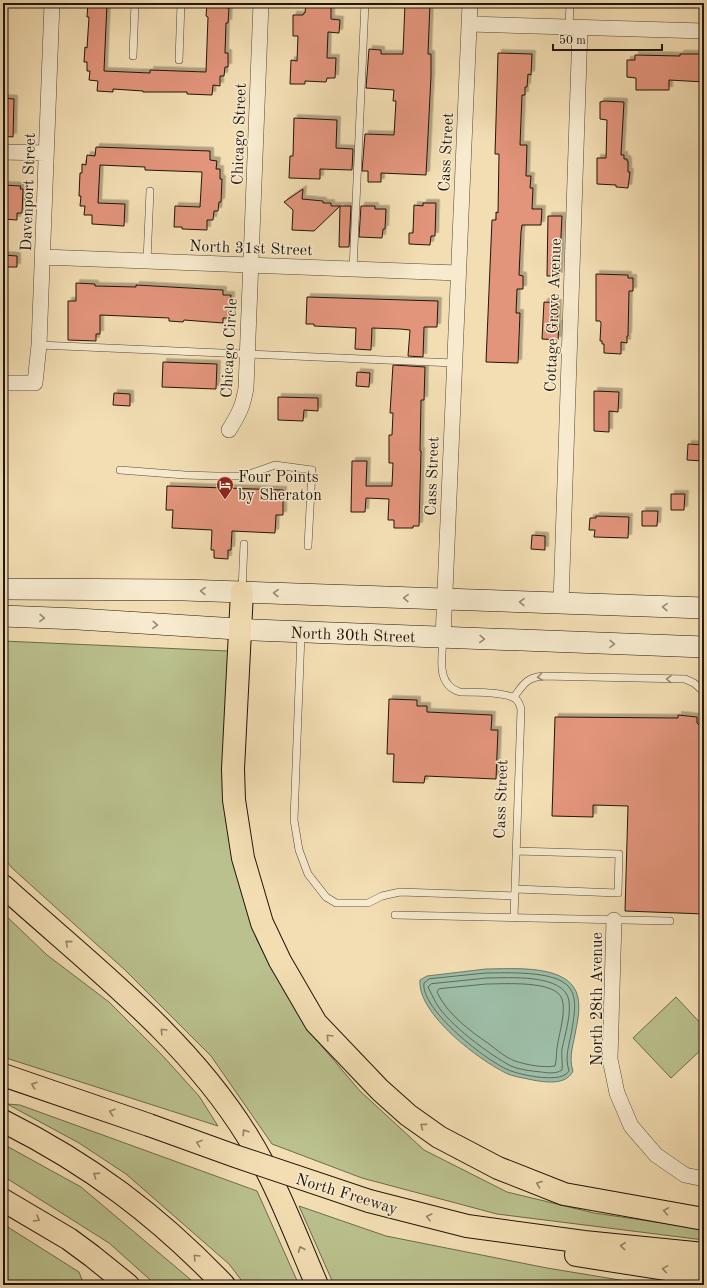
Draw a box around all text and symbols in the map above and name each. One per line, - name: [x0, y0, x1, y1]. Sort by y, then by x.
- scale bar: [553, 26, 662, 52]
- text: 50 m: [559, 34, 586, 47]
- street label: Chicago Street: [230, 82, 250, 185]
- street label: Cass Street: [437, 112, 457, 192]
- street label: Davenport Street: [19, 132, 39, 252]
- street label: Cottage Grove Avenue: [543, 238, 565, 392]
- street label: North 31st Street: [189, 239, 313, 259]
- street label: Chicago Circle: [219, 298, 241, 398]
- street label: Cass Street: [424, 436, 442, 516]
- place label: Four Points by Sheraton: [238, 470, 322, 504]
- hotel icon: Four Points by Sheraton: [215, 475, 235, 500]
- one-way arrow: [200, 587, 206, 595]
- one-way arrow: [273, 589, 279, 598]
- one-way arrow: [403, 594, 409, 602]
- one-way arrow: [519, 598, 525, 606]
- one-way arrow: [662, 602, 668, 611]
- one-way arrow: [39, 613, 45, 622]
- one-way arrow: [152, 620, 158, 629]
- street label: North 30th Street: [290, 626, 416, 646]
- one-way arrow: [479, 635, 485, 644]
- one-way arrow: [609, 640, 615, 648]
- one-way arrow: [536, 672, 543, 681]
- one-way arrow: [666, 674, 672, 683]
- street label: Cass Street: [493, 759, 511, 839]
- street label: North 28th Avenue: [590, 932, 606, 1066]
- one-way arrow: [65, 941, 72, 948]
- one-way arrow: [160, 1028, 168, 1036]
- one-way arrow: [326, 1034, 334, 1042]
- one-way arrow: [31, 1081, 38, 1090]
- one-way arrow: [109, 1108, 116, 1117]
- one-way arrow: [421, 1124, 428, 1131]
- one-way arrow: [242, 1129, 250, 1136]
- one-way arrow: [196, 1139, 203, 1148]
- one-way arrow: [93, 1172, 100, 1180]
- street label: North Freeway: [294, 1172, 400, 1218]
- one-way arrow: [536, 1181, 543, 1189]
- one-way arrow: [663, 1207, 669, 1216]
- one-way arrow: [426, 1213, 432, 1221]
- one-way arrow: [33, 1215, 40, 1222]
- one-way arrow: [620, 1242, 626, 1251]
- one-way arrow: [298, 1246, 306, 1253]
- one-way arrow: [193, 1254, 201, 1262]
- one-way arrow: [662, 1265, 669, 1274]

